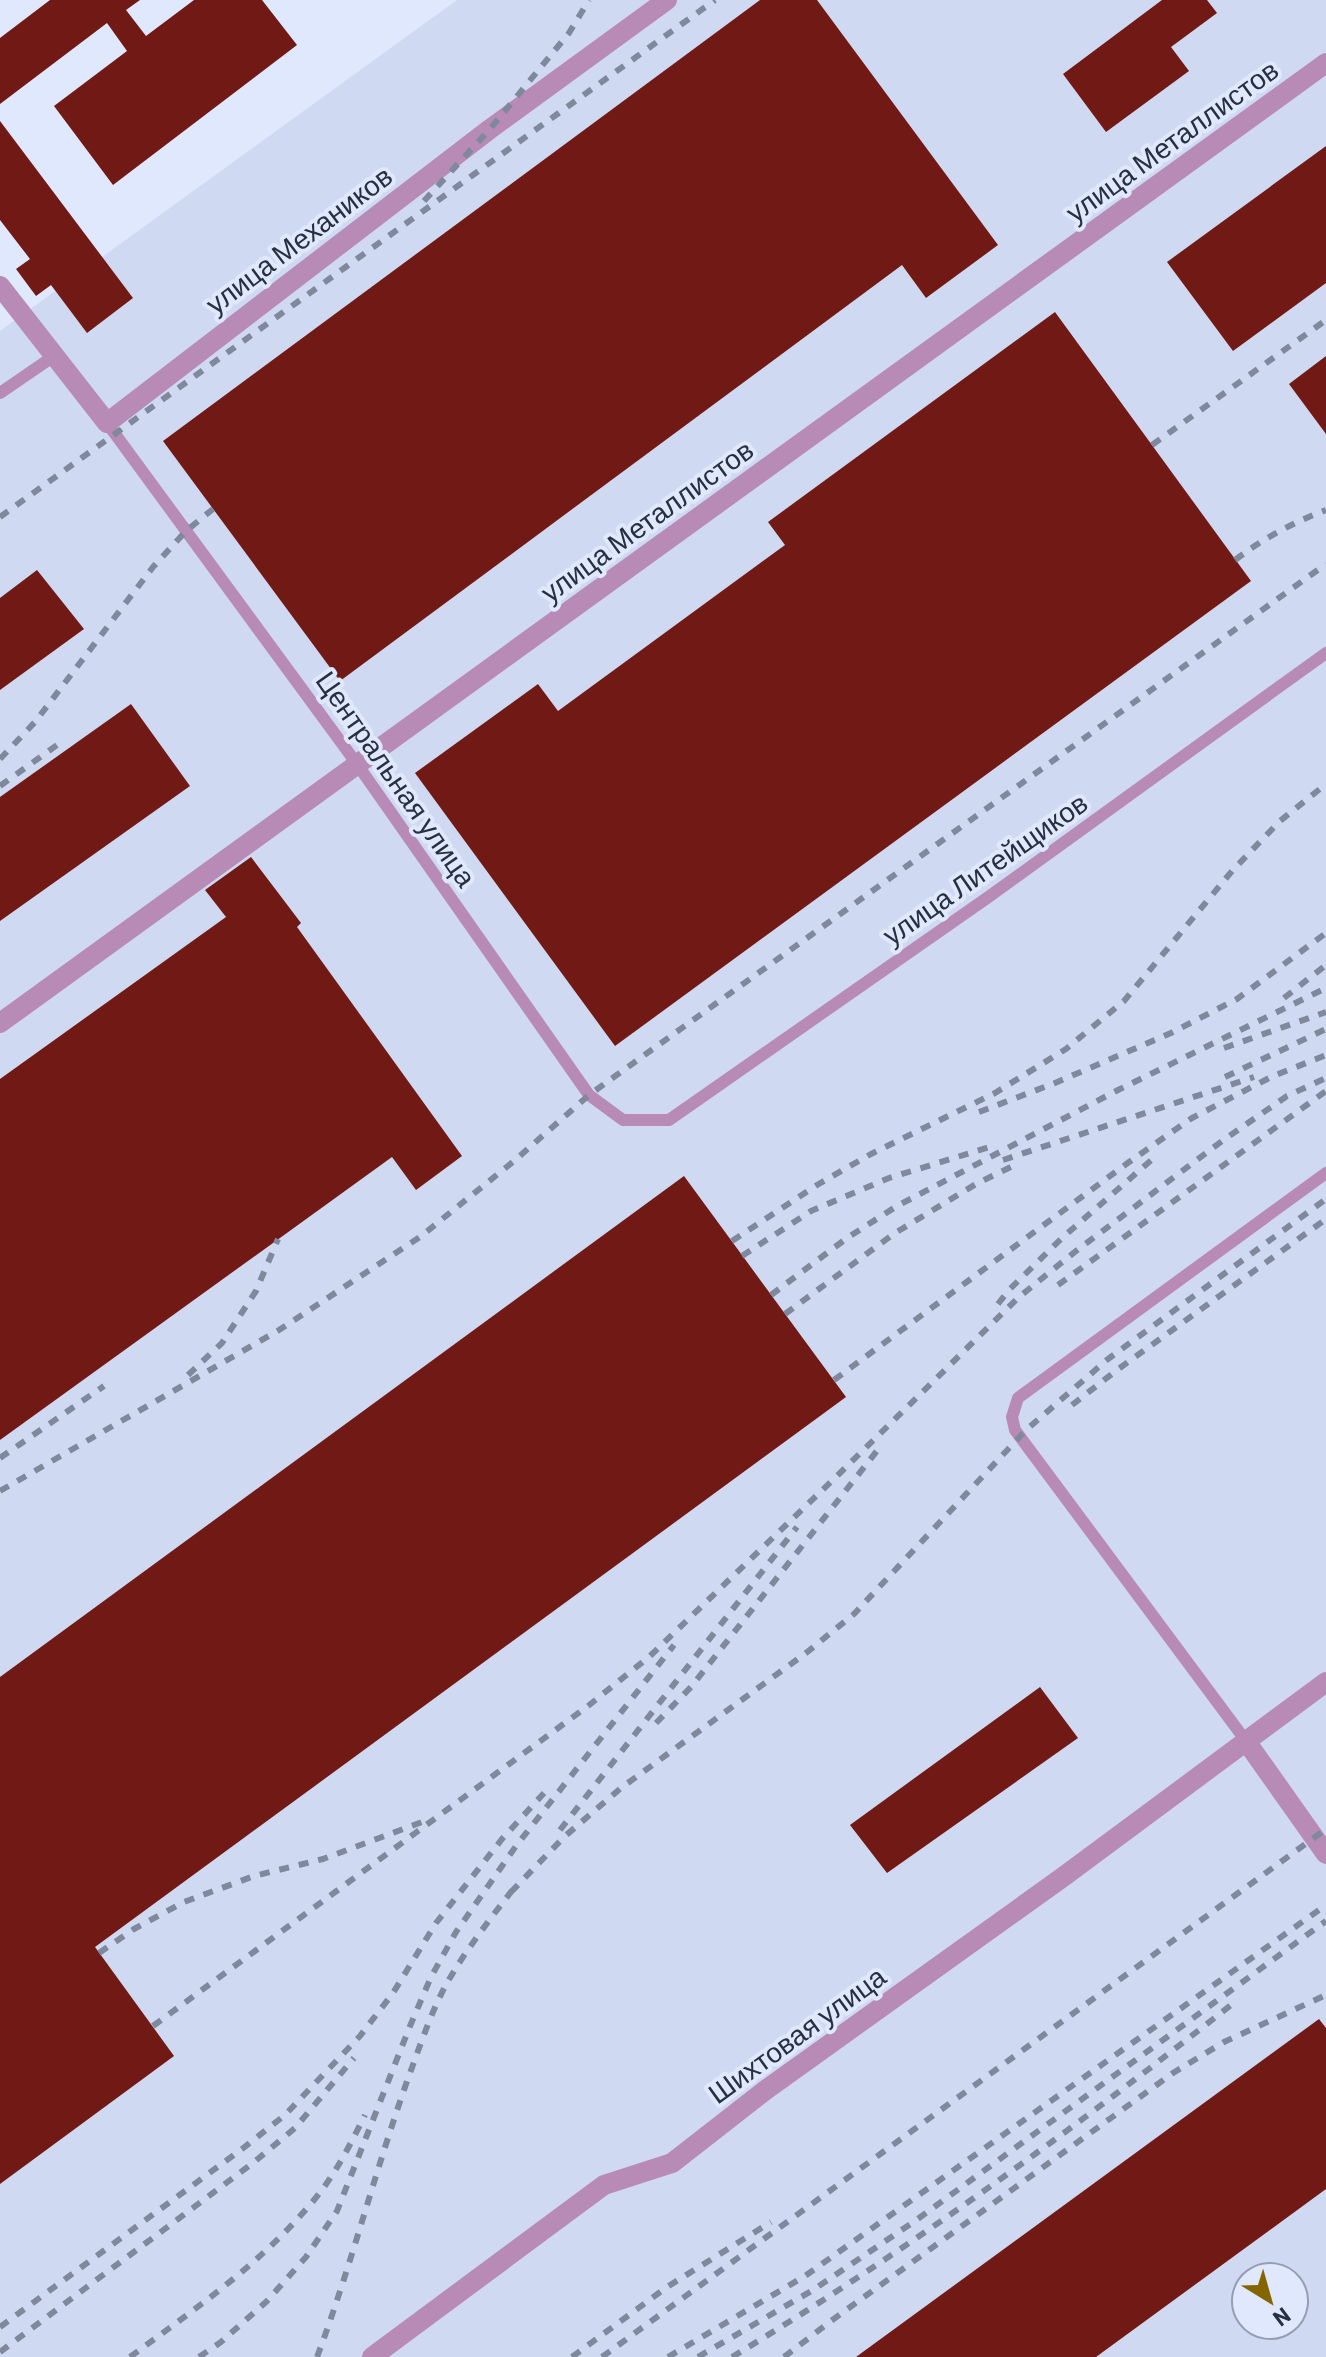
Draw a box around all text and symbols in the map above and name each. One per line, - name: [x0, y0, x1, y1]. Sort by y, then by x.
- street label: улица Металлистов: [1059, 52, 1284, 229]
- street label: улица Механиков: [199, 158, 398, 320]
- street label: улица Металлистов: [534, 432, 759, 609]
- street label: Центральная улица: [310, 664, 484, 893]
- street label: улица Литейщиков: [876, 785, 1093, 952]
- street label: Шихтовая улица: [701, 1958, 892, 2110]
- north arrow: [1230, 2261, 1310, 2341]
- text: N: [1269, 2303, 1296, 2333]

